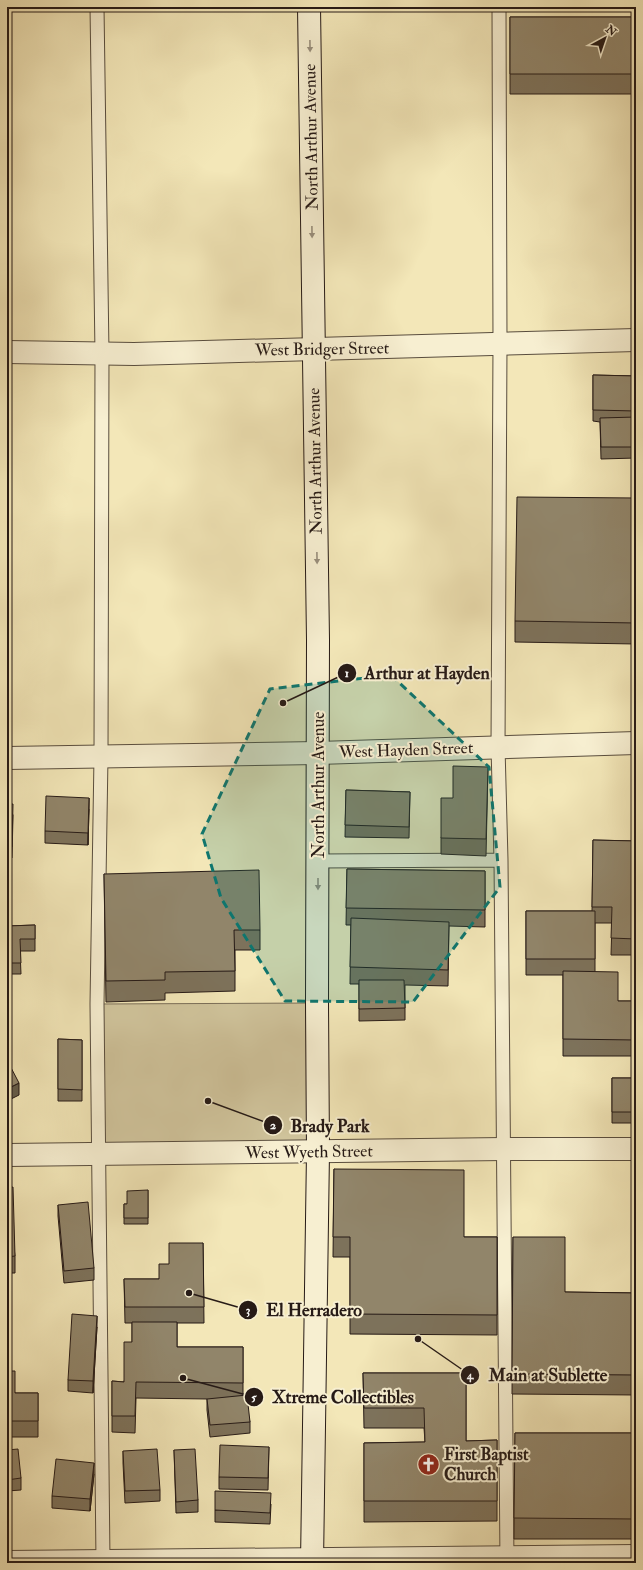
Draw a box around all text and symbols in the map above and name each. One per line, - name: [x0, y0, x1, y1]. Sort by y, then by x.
- north arrow: [585, 18, 625, 58]
- text: N: [602, 22, 620, 40]
- one-way arrow: [307, 40, 313, 53]
- street label: North Arthur Avenue: [299, 63, 323, 211]
- one-way arrow: [309, 226, 315, 239]
- street label: West Bridger Street: [254, 337, 390, 361]
- street label: North Arthur Avenue: [303, 387, 327, 535]
- one-way arrow: [314, 552, 320, 565]
- callout: Arthur at Hayden: [337, 658, 498, 688]
- text: Arthur at Hayden: [363, 662, 490, 685]
- text: 1: [345, 666, 349, 681]
- street label: North Arthur Avenue: [308, 712, 329, 858]
- street label: West Hayden Street: [337, 737, 474, 764]
- one-way arrow: [315, 878, 321, 891]
- callout: Brady Park: [263, 1110, 378, 1140]
- text: Brady Park: [290, 1115, 370, 1138]
- text: 2: [270, 1118, 276, 1133]
- street label: West Wyeth Street: [244, 1140, 374, 1165]
- callout: El Herradero: [238, 1295, 370, 1325]
- text: El Herradero: [266, 1299, 362, 1322]
- text: 3: [246, 1303, 251, 1318]
- callout: Main at Sublette: [460, 1360, 615, 1390]
- text: Main at Sublette: [488, 1364, 608, 1387]
- text: 4: [466, 1368, 475, 1383]
- callout: Xtreme Collectibles: [244, 1382, 423, 1412]
- text: Xtreme Collectibles: [272, 1386, 414, 1409]
- text: 5: [251, 1390, 257, 1405]
- place label: First Baptist Church: [444, 1444, 529, 1485]
- church icon: First Baptist Church: [415, 1451, 441, 1477]

